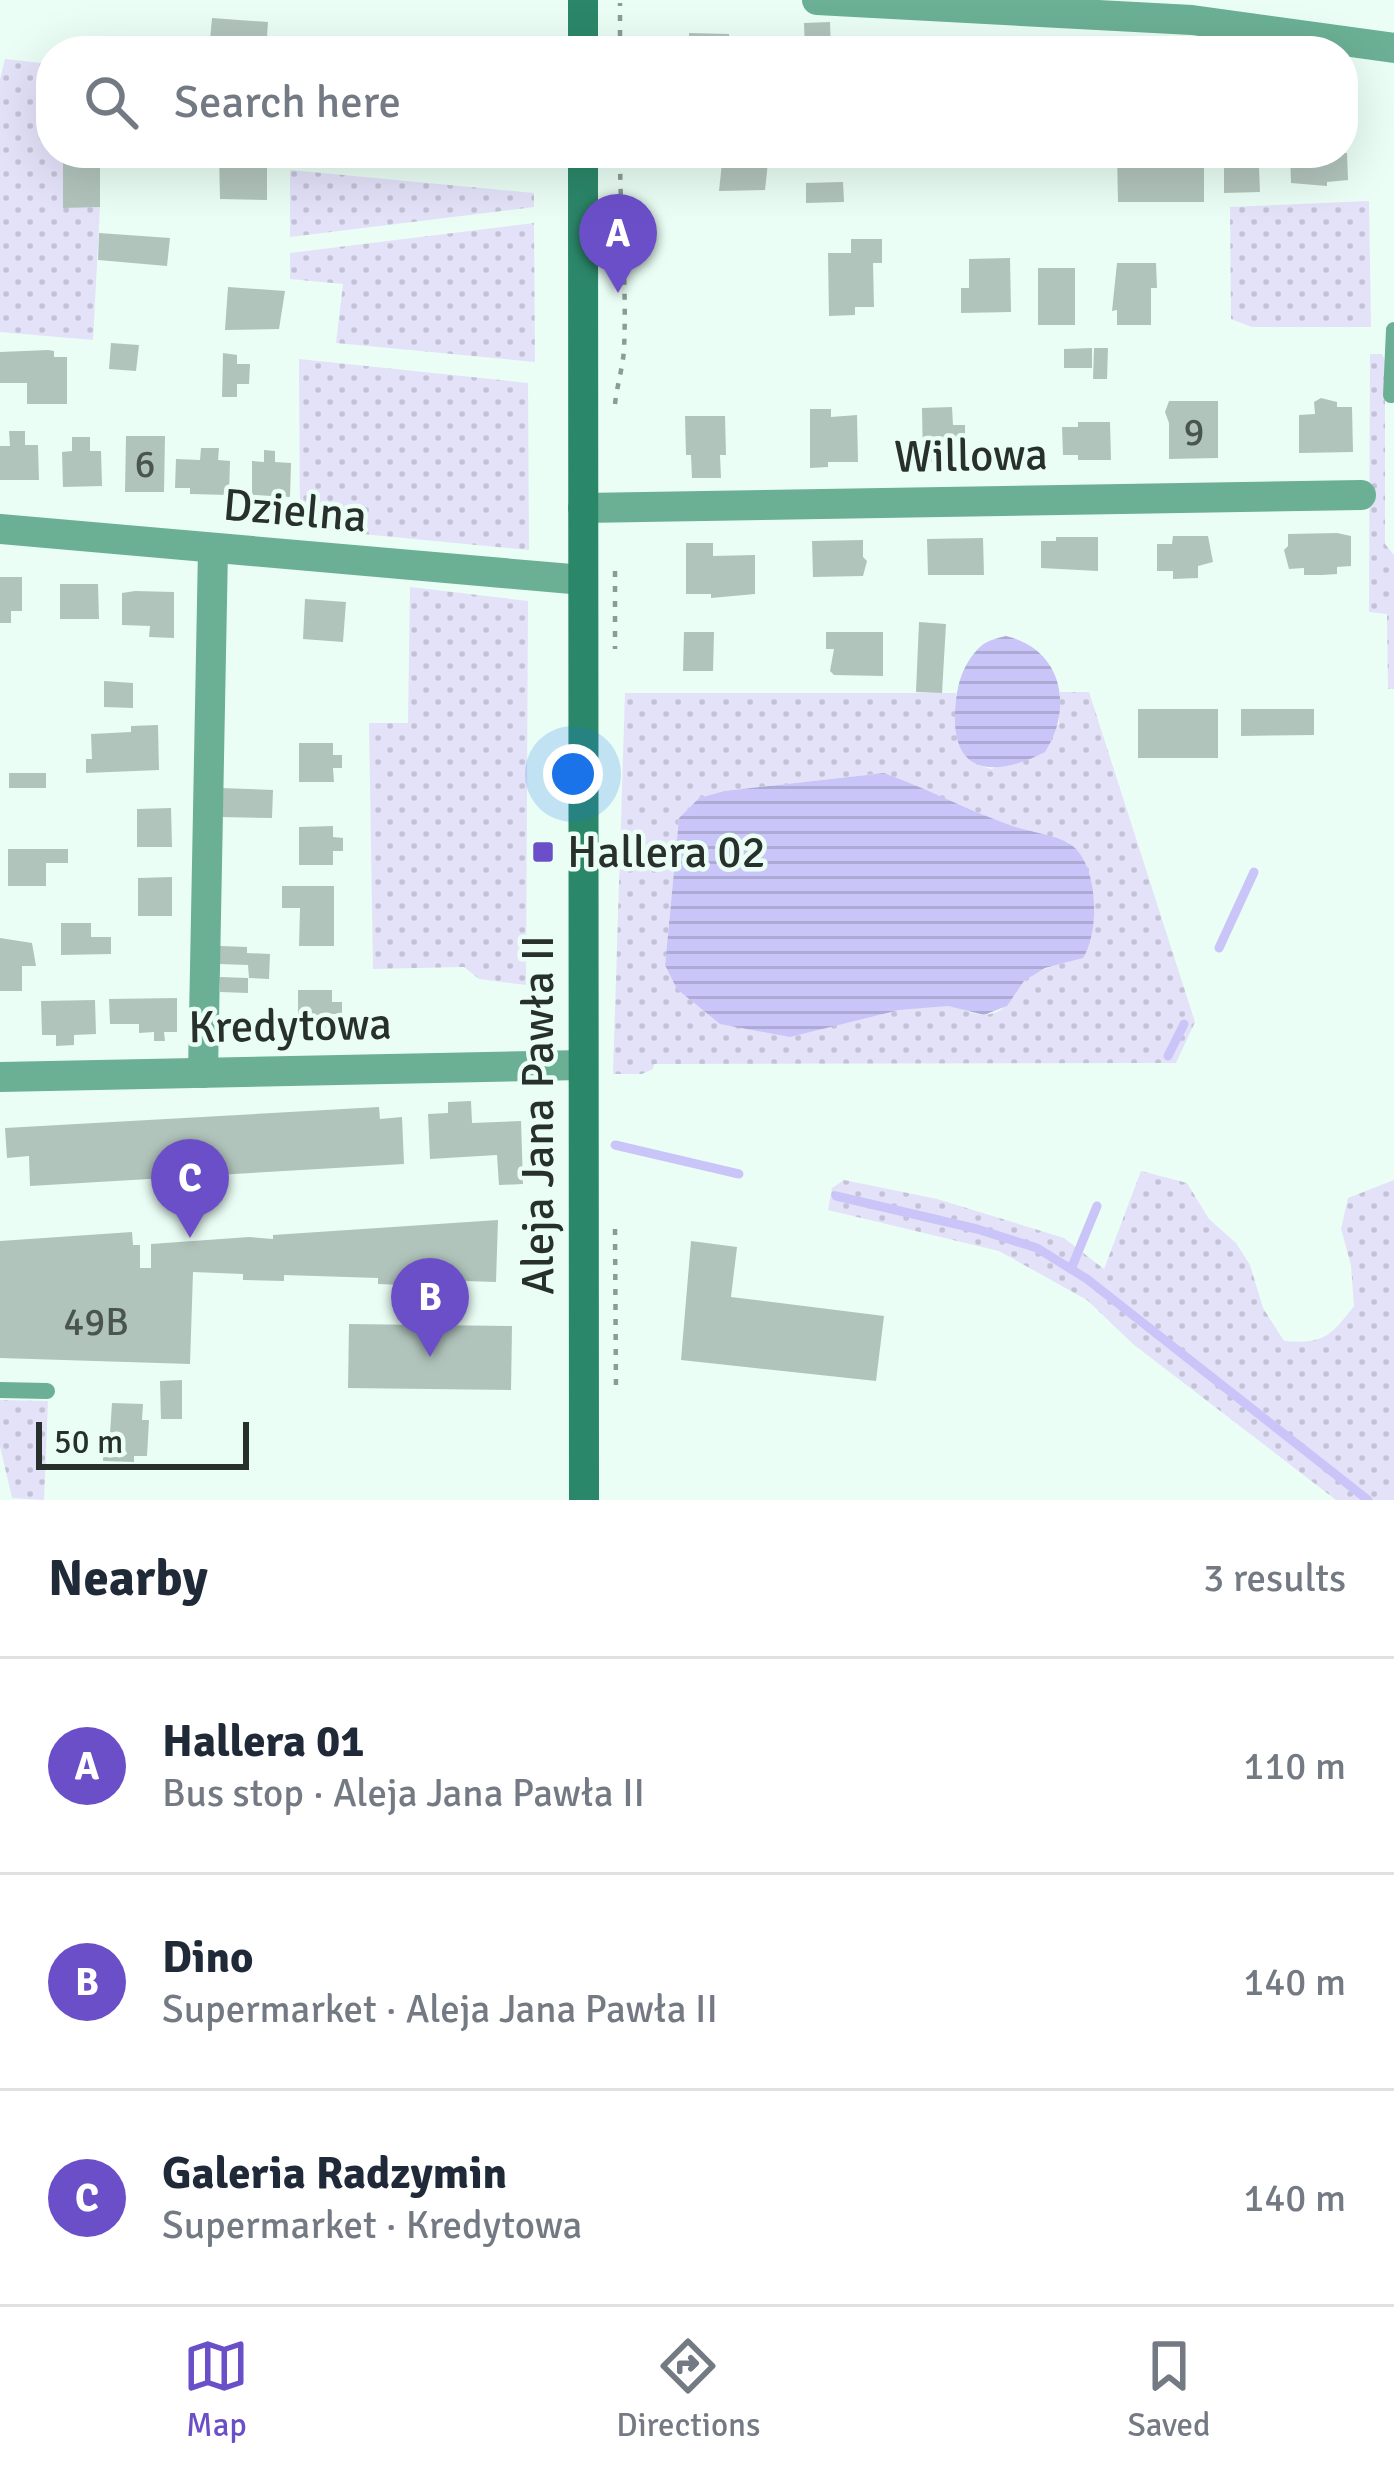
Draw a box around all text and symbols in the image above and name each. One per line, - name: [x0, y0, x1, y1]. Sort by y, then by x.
- search box: [36, 36, 1358, 168]
- icon: search: [78, 69, 144, 135]
- text: Search here: [174, 75, 401, 130]
- pin: A: [579, 194, 657, 293]
- house number: 9: [1183, 408, 1205, 456]
- street label: Willowa: [894, 427, 1048, 485]
- house number: 6: [134, 440, 156, 488]
- street label: Dzielna: [221, 477, 369, 545]
- your location: [543, 744, 603, 804]
- place label: Hallera 02: [567, 825, 766, 880]
- marker: Hallera 02: [530, 839, 556, 865]
- street label: Aleja Jana Pawła II: [511, 935, 566, 1295]
- street label: Kredytowa: [188, 997, 392, 1055]
- pin: C: [151, 1139, 229, 1238]
- pin: B: [391, 1258, 469, 1357]
- house number: 49B: [63, 1298, 129, 1346]
- scale bar: [36, 1416, 249, 1469]
- text: 50 m: [54, 1422, 123, 1463]
- text: Nearby: [48, 1547, 208, 1610]
- text: 3 results: [1203, 1554, 1346, 1602]
- text: Hallera 01: [162, 1714, 365, 1769]
- text: A: [75, 1742, 99, 1790]
- text: 110 m: [1243, 1742, 1346, 1790]
- text: Bus stop · Aleja Jana Pawła II: [162, 1769, 645, 1817]
- text: Dino: [162, 1930, 254, 1985]
- text: B: [75, 1958, 99, 2006]
- text: 140 m: [1243, 1958, 1346, 2006]
- text: Supermarket · Aleja Jana Pawła II: [162, 1985, 718, 2033]
- text: Galeria Radzymin: [162, 2146, 507, 2201]
- text: C: [75, 2174, 99, 2222]
- text: 140 m: [1243, 2174, 1346, 2222]
- text: Supermarket · Kredytowa: [162, 2201, 582, 2249]
- tab: Map: [183, 2333, 249, 2446]
- tab: Directions: [616, 2333, 761, 2446]
- tab: Saved: [1127, 2333, 1211, 2446]

